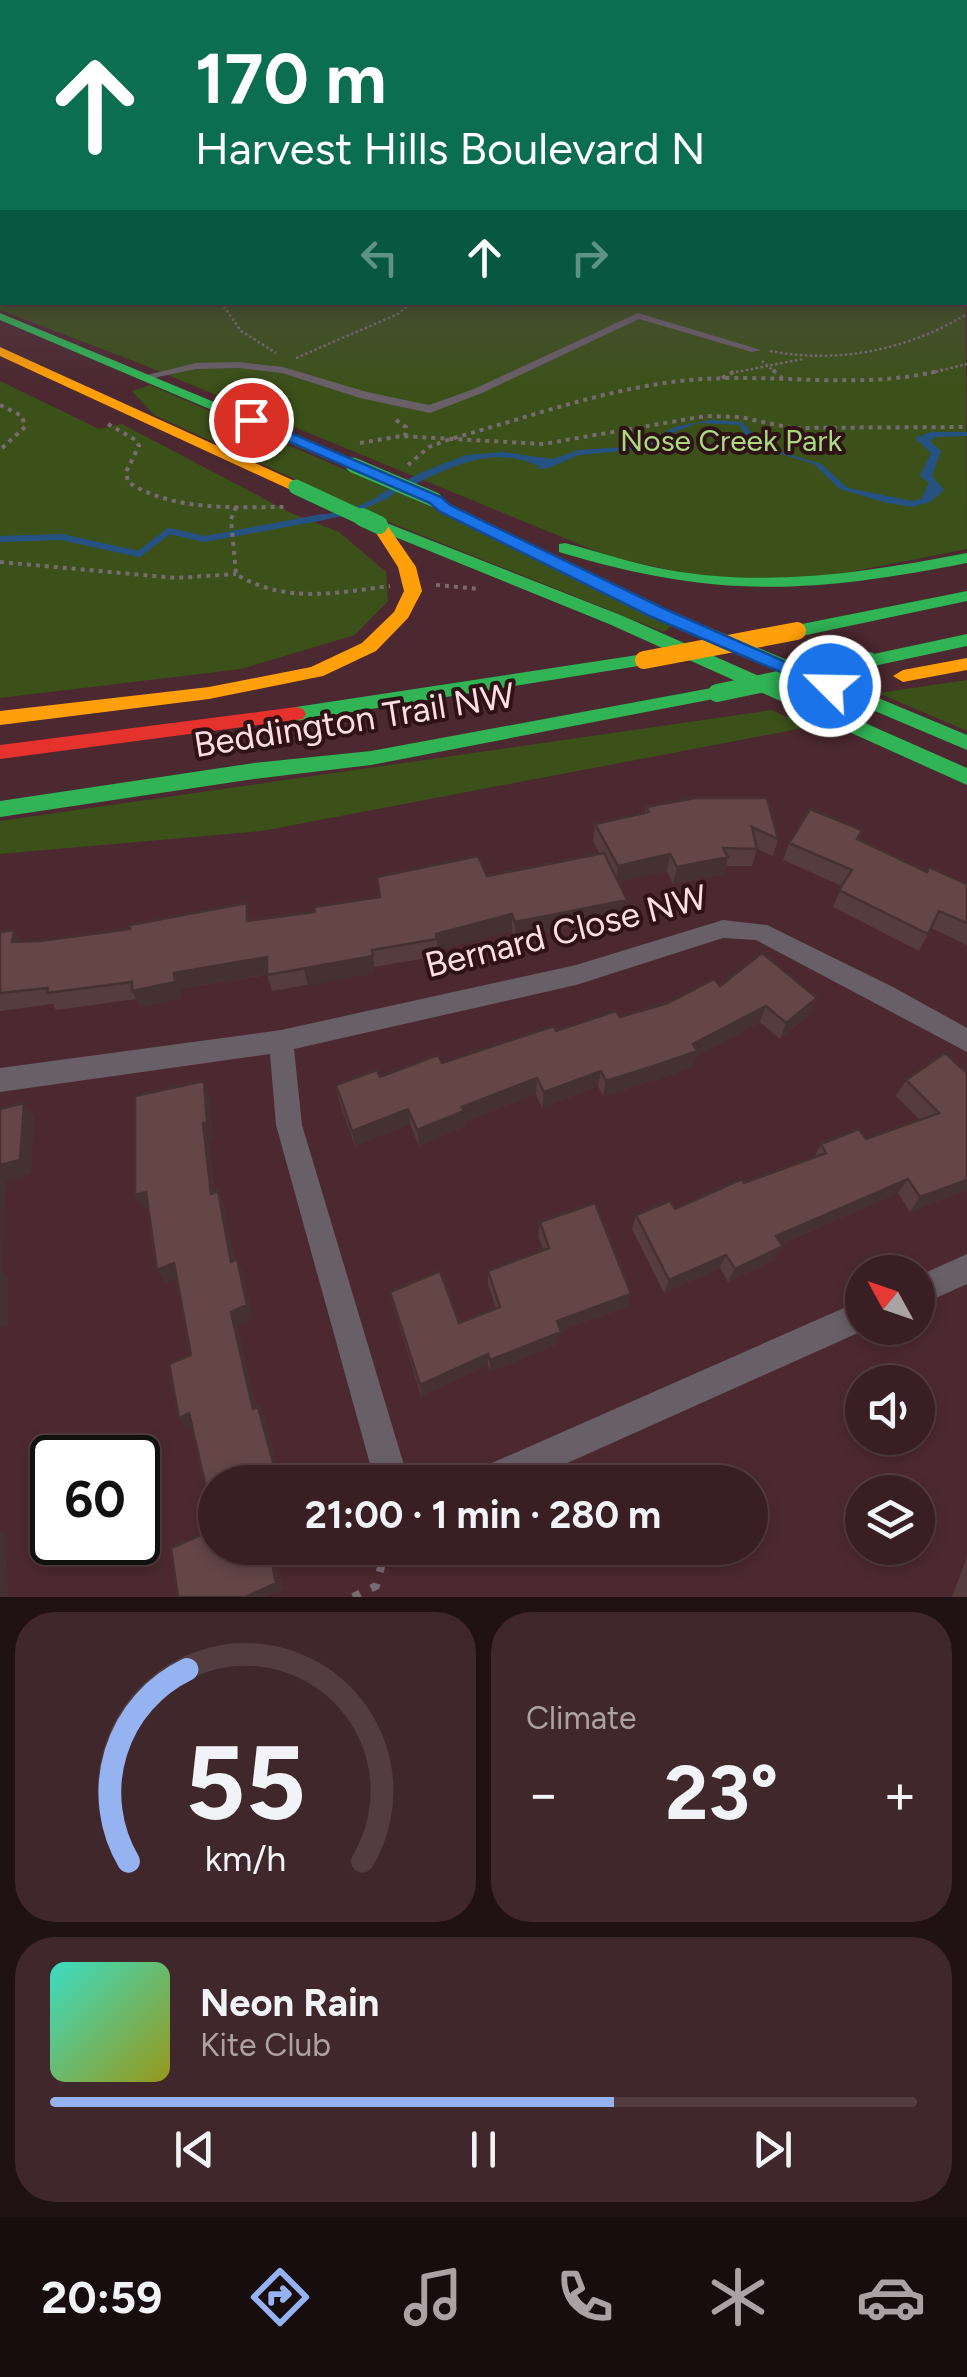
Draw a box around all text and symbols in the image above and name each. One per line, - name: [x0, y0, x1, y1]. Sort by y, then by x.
- text: 170 m: [195, 36, 387, 121]
- icon: ahead: [30, 40, 160, 170]
- text: Harvest Hills Boulevard N: [195, 121, 706, 175]
- icon: left: [352, 230, 407, 285]
- icon: ahead: [457, 230, 512, 285]
- icon: right: [562, 230, 617, 285]
- pin: [209, 378, 294, 463]
- icon: arrive: [224, 393, 279, 448]
- park label: Nose Creek Park: [620, 422, 842, 459]
- position arrow: [778, 634, 882, 738]
- street label: Beddington Trail NW: [191, 674, 518, 766]
- street label: Bernard Close NW: [421, 876, 712, 986]
- north arrow: [845, 1255, 935, 1345]
- map controls: [845, 1255, 935, 1565]
- button: sound: [845, 1365, 935, 1455]
- speed limit sign: 60: [30, 1435, 160, 1565]
- button: layers: [845, 1475, 935, 1565]
- text: 21:00 · 1 min · 280 m: [305, 1492, 661, 1538]
- text: Climate: [526, 1699, 637, 1737]
- text: 55: [185, 1720, 306, 1845]
- text: 23°: [665, 1748, 778, 1838]
- text: −: [526, 1761, 560, 1827]
- text: +: [883, 1761, 917, 1827]
- text: km/h: [205, 1837, 286, 1880]
- text: Neon Rain: [200, 1980, 379, 2026]
- text: Kite Club: [200, 2026, 331, 2064]
- icon: previous: [167, 2122, 222, 2177]
- icon: pause: [456, 2122, 511, 2177]
- icon: next: [745, 2122, 800, 2177]
- icon: directions: [245, 2262, 315, 2332]
- icon: music: [398, 2262, 468, 2332]
- icon: phone: [550, 2262, 620, 2332]
- icon: climate: [703, 2262, 773, 2332]
- icon: car: [856, 2262, 926, 2332]
- text: 20:59: [41, 2270, 162, 2324]

